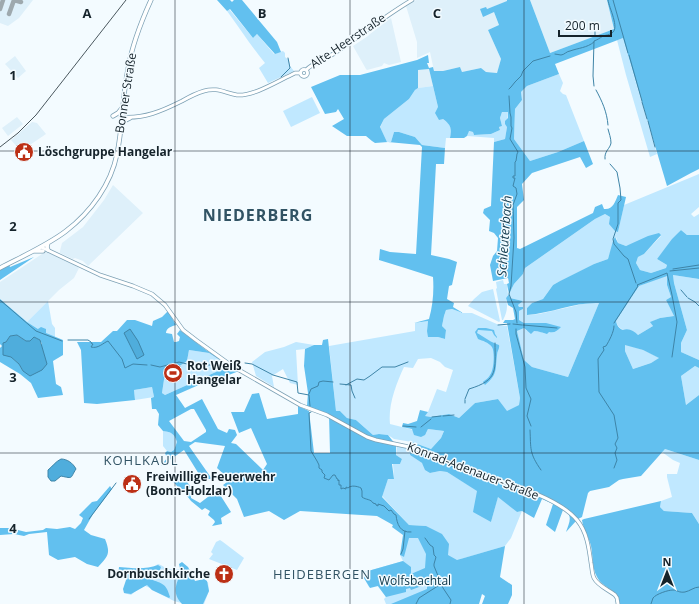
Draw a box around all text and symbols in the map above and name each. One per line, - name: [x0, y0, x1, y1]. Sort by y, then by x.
- text: A: [83, 4, 92, 22]
- text: B: [258, 4, 267, 22]
- text: C: [433, 4, 441, 22]
- street label: Alte Heerstraße: [307, 9, 389, 72]
- scale bar: [559, 12, 611, 38]
- text: 200 m: [565, 17, 600, 34]
- street label: Bonner Straße: [111, 51, 140, 134]
- text: 1: [9, 66, 17, 84]
- public building icon: Löschgruppe Hangelar: [13, 141, 35, 163]
- place label: Löschgruppe Hangelar: [38, 143, 173, 160]
- water label: Schleuterbach: [492, 195, 516, 277]
- district label: NIEDERBERG: [203, 204, 313, 226]
- text: 2: [9, 217, 17, 235]
- place label: Rot Weiß Hangelar: [187, 357, 242, 388]
- sports icon: Rot Weiß Hangelar: [162, 362, 184, 384]
- text: 3: [9, 368, 17, 386]
- street label: Konrad-Adenauer-Straße: [405, 438, 542, 504]
- district label: KOHLKAUL: [104, 451, 178, 469]
- place label: Freiwillige Feuerwehr (Bonn-Holzlar): [146, 468, 276, 499]
- public building icon: Freiwillige Feuerwehr (Bonn-Holzlar): [121, 473, 143, 495]
- text: 4: [9, 519, 17, 537]
- north arrow: [647, 552, 687, 592]
- text: N: [663, 554, 671, 569]
- church icon: Dornbuschkirche: [213, 563, 235, 585]
- place label: Dornbuschkirche: [107, 565, 210, 582]
- district label: HEIDEBERGEN: [273, 565, 371, 583]
- park label: Wolfsbachtal: [379, 572, 451, 589]

